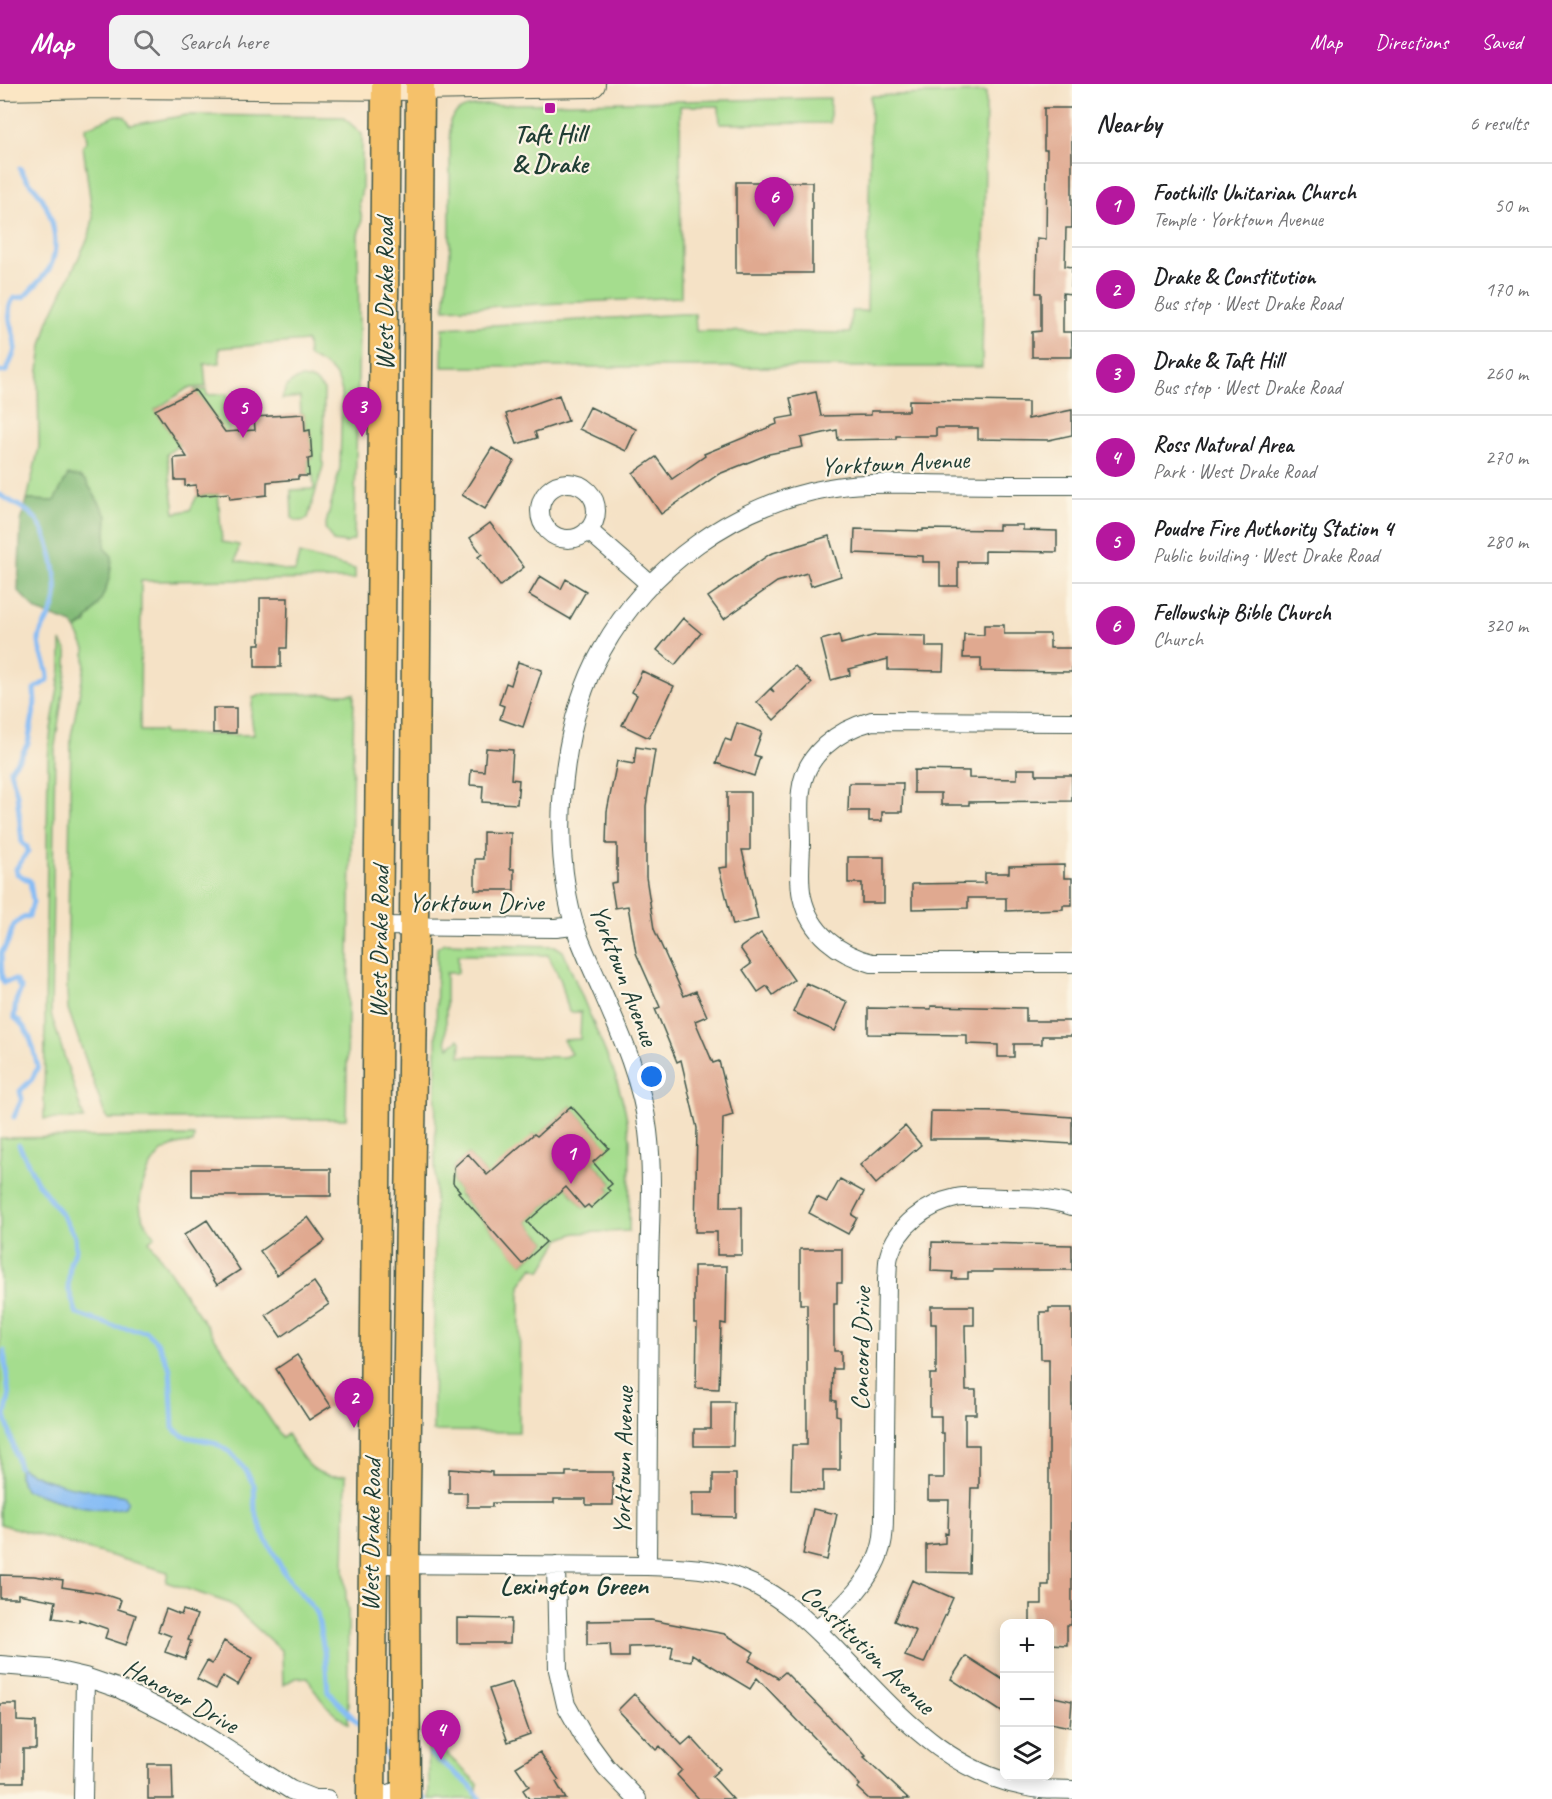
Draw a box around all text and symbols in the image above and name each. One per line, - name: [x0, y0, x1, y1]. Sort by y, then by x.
- search box: [109, 15, 529, 69]
- text: Map: [30, 25, 73, 60]
- icon: search: [130, 26, 163, 59]
- text: Search here: [178, 28, 268, 56]
- text: Map: [1310, 29, 1342, 55]
- text: Directions: [1375, 29, 1448, 55]
- text: Saved: [1481, 29, 1522, 55]
- marker: Taft Hill & Drake: [543, 101, 557, 115]
- text: Nearby: [1096, 107, 1161, 140]
- text: 6 results: [1469, 111, 1528, 136]
- place label: Taft Hill & Drake: [512, 117, 590, 180]
- pin: 6: [754, 178, 794, 227]
- text: Foothills Unitarian Church: [1153, 179, 1356, 207]
- text: 1: [1111, 193, 1120, 218]
- text: 50 m: [1494, 193, 1528, 218]
- text: Temple · Yorktown Avenue: [1153, 207, 1323, 232]
- street label: West Drake Road: [368, 214, 401, 370]
- text: Drake & Constitution: [1153, 263, 1315, 291]
- text: 2: [1111, 277, 1120, 302]
- text: 170 m: [1485, 277, 1528, 302]
- text: Bus stop · West Drake Road: [1153, 291, 1341, 316]
- text: Drake & Taft Hill: [1153, 347, 1283, 375]
- text: 3: [1111, 361, 1120, 386]
- text: 260 m: [1485, 361, 1528, 386]
- text: Bus stop · West Drake Road: [1153, 375, 1341, 400]
- pin: 5: [224, 388, 262, 438]
- pin: 3: [342, 388, 382, 437]
- text: Ross Natural Area: [1153, 431, 1293, 459]
- street label: Yorktown Avenue: [820, 443, 972, 483]
- text: 4: [1111, 445, 1120, 470]
- text: 270 m: [1485, 445, 1528, 470]
- text: Park · West Drake Road: [1153, 459, 1316, 484]
- text: Poudre Fire Authority Station 4: [1153, 515, 1393, 543]
- text: 5: [1111, 529, 1120, 554]
- text: 280 m: [1485, 529, 1528, 554]
- text: Public building · West Drake Road: [1153, 543, 1379, 568]
- text: Fellowship Bible Church: [1153, 599, 1331, 627]
- text: 6: [1111, 613, 1120, 638]
- text: 320 m: [1485, 613, 1528, 638]
- text: Church: [1153, 627, 1203, 652]
- street label: West Drake Road: [361, 862, 397, 1019]
- street label: Yorktown Drive: [408, 886, 546, 919]
- street label: Yorktown Avenue: [582, 900, 667, 1052]
- your location: [637, 1062, 666, 1091]
- pin: 1: [552, 1134, 590, 1184]
- street label: Concord Drive: [843, 1284, 879, 1411]
- pin: 2: [334, 1378, 374, 1428]
- street label: Yorktown Avenue: [605, 1385, 641, 1535]
- street label: West Drake Road: [353, 1455, 389, 1612]
- district label: Lexington Green: [500, 1568, 650, 1602]
- street label: Constitution Avenue: [794, 1577, 943, 1722]
- map controls: [1000, 1619, 1054, 1781]
- button: +: [1000, 1619, 1054, 1673]
- street label: Hanover Drive: [118, 1651, 246, 1742]
- button: −: [1000, 1673, 1054, 1727]
- pin: 4: [422, 1710, 460, 1760]
- button: layers: [1000, 1727, 1054, 1781]

